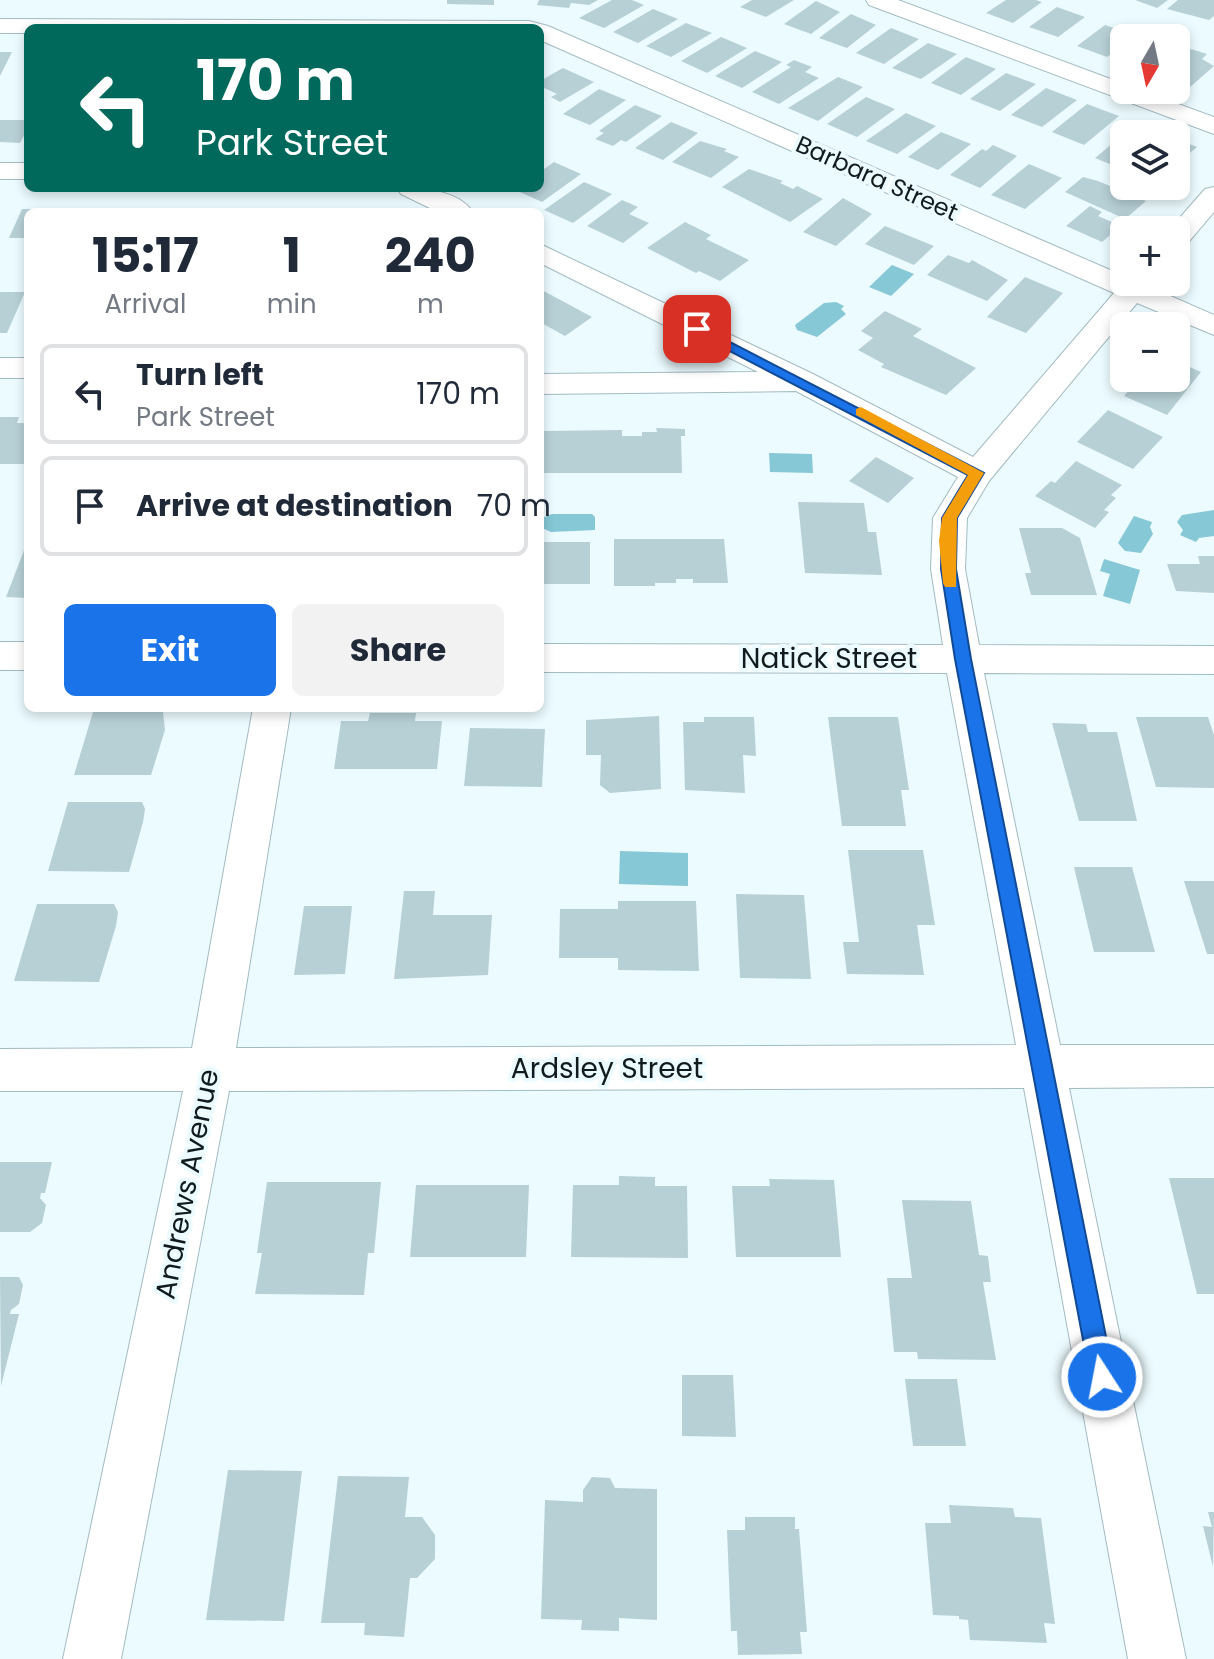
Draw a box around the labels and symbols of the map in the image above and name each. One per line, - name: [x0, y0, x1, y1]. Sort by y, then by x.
- north arrow: [1110, 24, 1190, 104]
- street label: Barbara Street: [791, 127, 963, 229]
- pin: [663, 295, 731, 363]
- street label: Natick Street: [741, 639, 917, 678]
- street label: Ardsley Street: [511, 1049, 703, 1088]
- street label: Andrews Avenue: [146, 1066, 228, 1302]
- position arrow: [1060, 1335, 1144, 1419]

